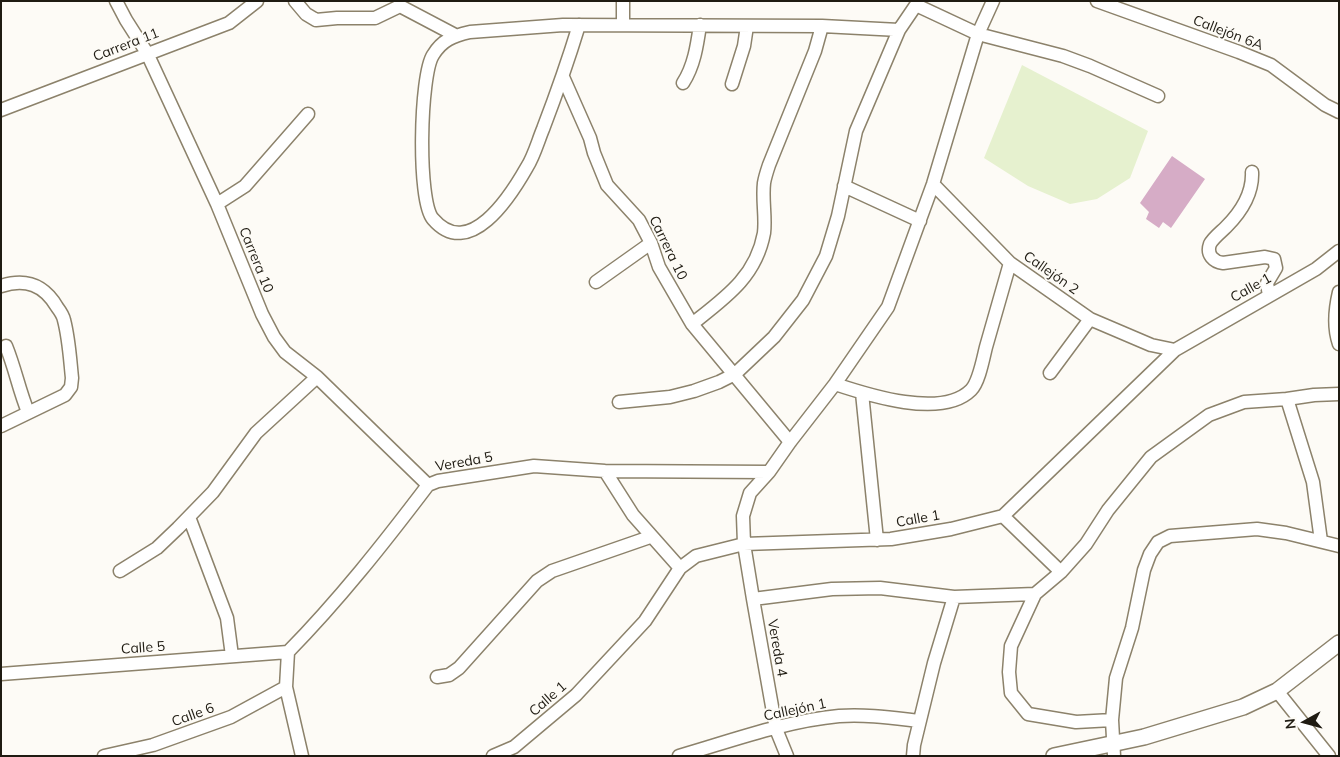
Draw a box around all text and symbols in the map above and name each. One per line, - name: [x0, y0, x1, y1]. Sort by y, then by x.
- street label: Callejón 6A: [1190, 12, 1266, 54]
- street label: Carrera 11: [91, 25, 161, 65]
- street label: Carrera 10: [645, 213, 691, 283]
- street label: Carrera 10: [235, 225, 277, 295]
- street label: Callejón 2: [1020, 248, 1082, 298]
- street label: Calle 1: [1228, 270, 1274, 306]
- street label: Vereda 5: [434, 449, 494, 475]
- street label: Calle 1: [895, 507, 941, 531]
- street label: Vereda 4: [764, 618, 790, 678]
- street label: Calle 5: [120, 638, 166, 658]
- street label: Calle 1: [526, 678, 570, 720]
- street label: Callejón 1: [762, 695, 828, 725]
- north arrow: [1280, 697, 1330, 747]
- street label: Calle 6: [169, 700, 217, 730]
- text: N: [1281, 717, 1300, 730]

